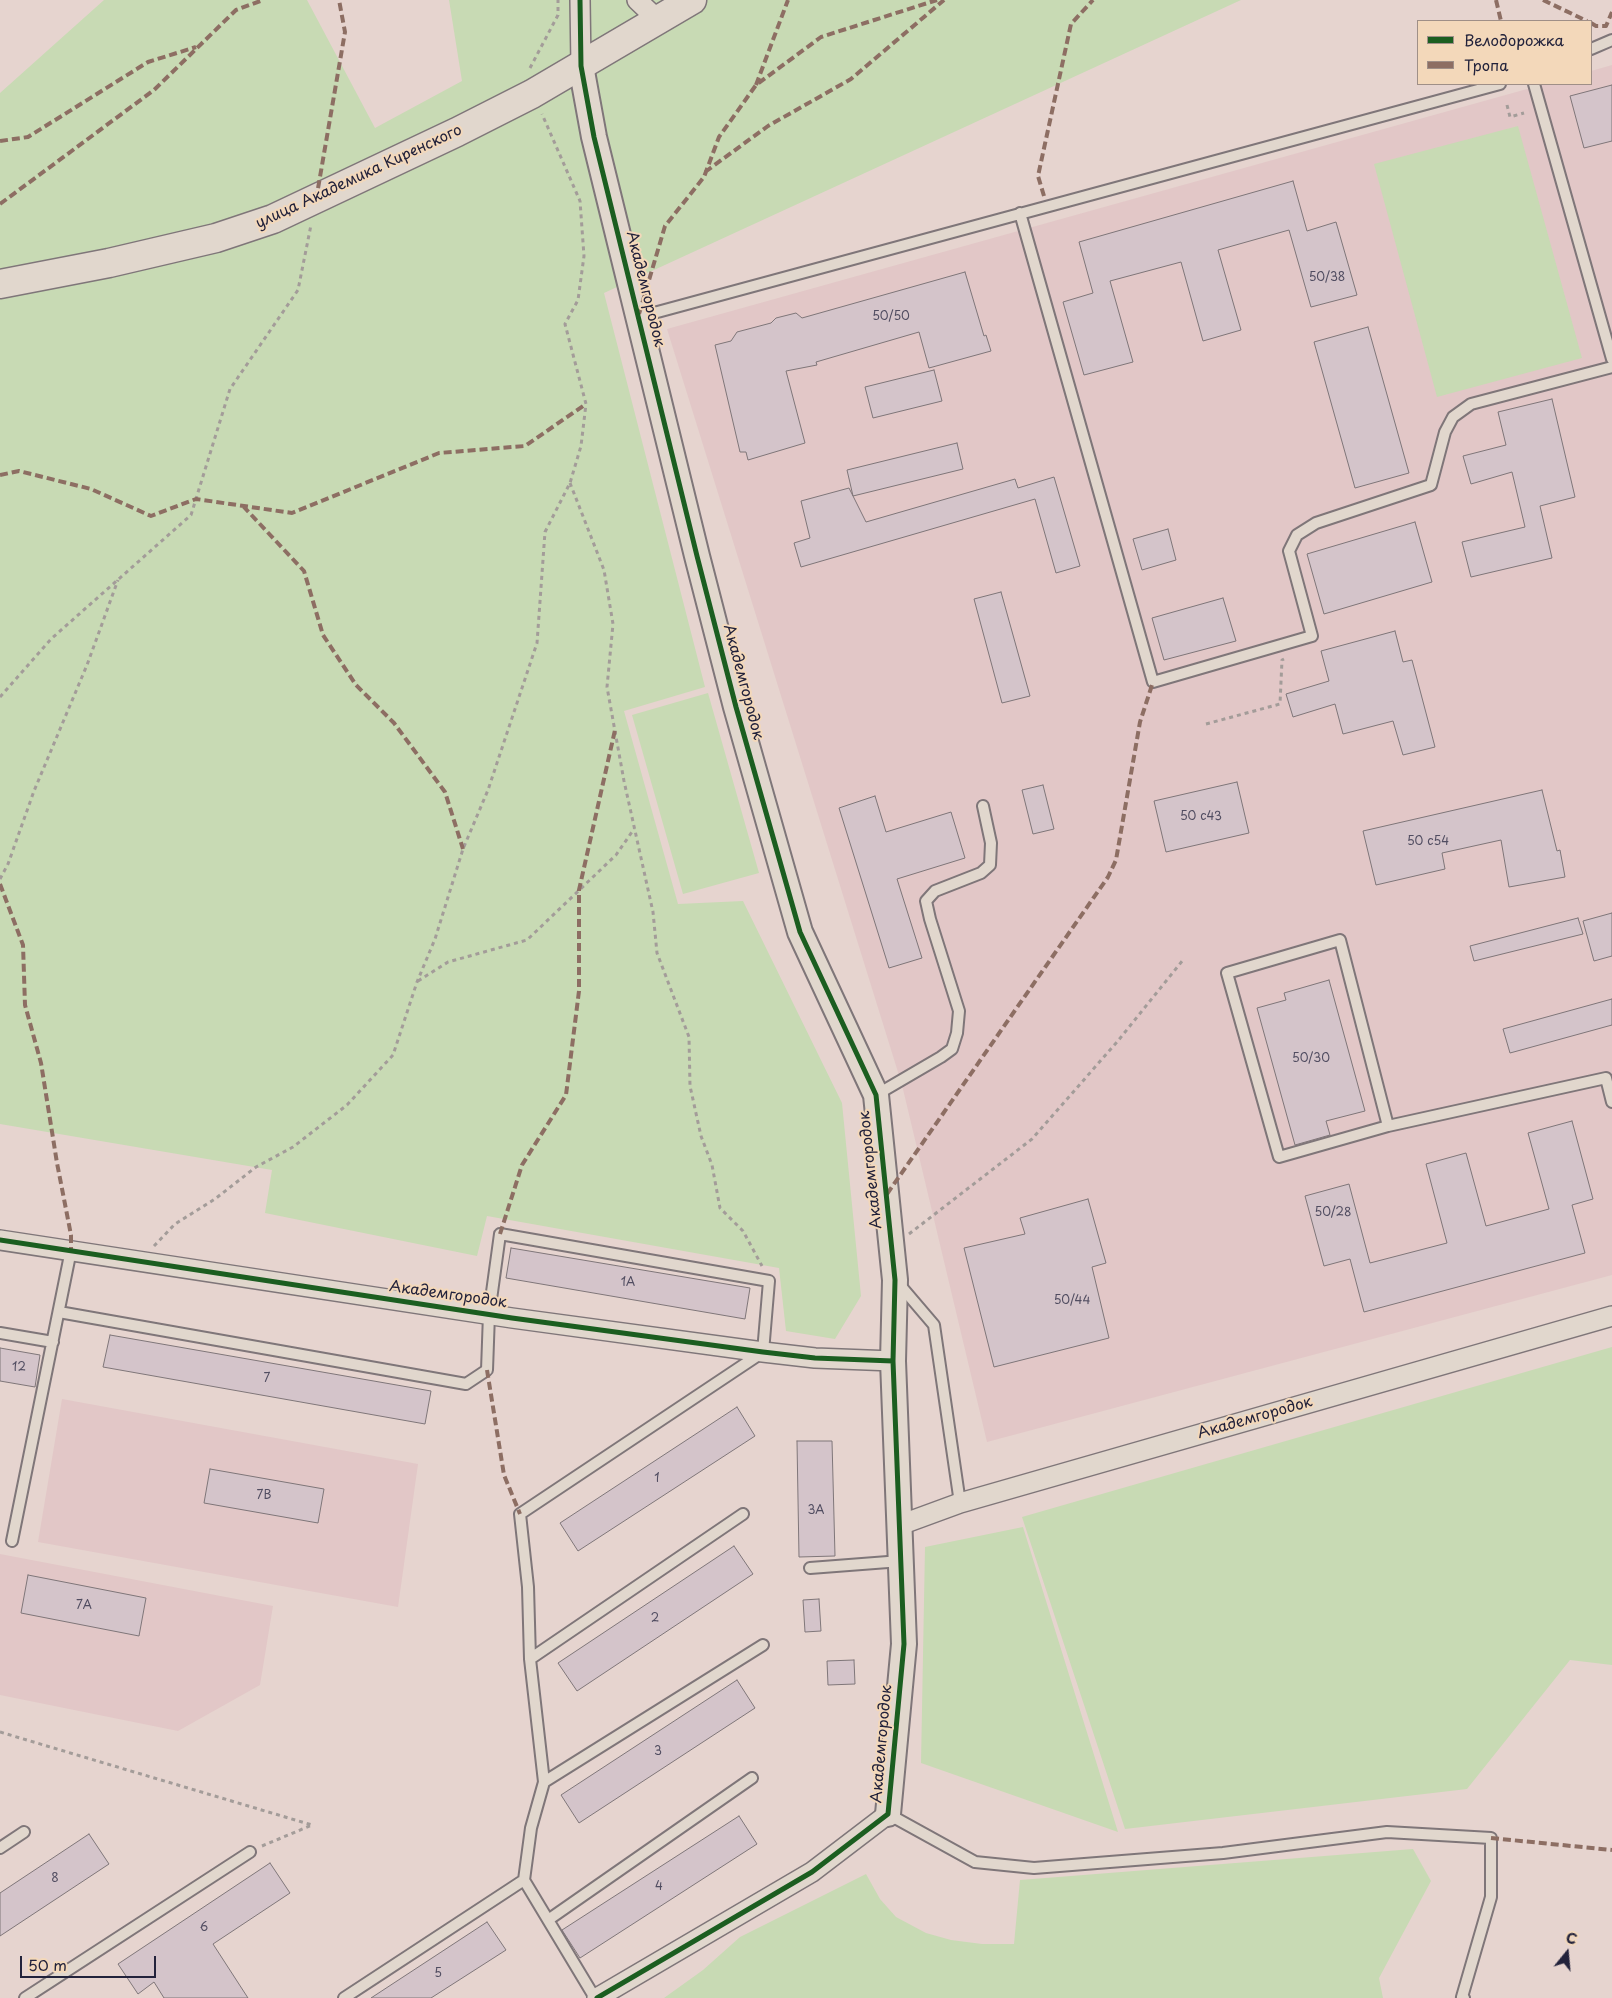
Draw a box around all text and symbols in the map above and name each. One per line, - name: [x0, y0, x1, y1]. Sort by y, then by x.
- legend: [1417, 20, 1592, 85]
- text: Велодорожка: [1464, 28, 1564, 51]
- text: Тропа: [1464, 53, 1509, 76]
- street label: улица Академика Киренского: [253, 121, 465, 233]
- street label: Академгородок: [622, 229, 668, 349]
- house number: 50/38: [1309, 271, 1345, 285]
- house number: 50/50: [872, 310, 910, 324]
- street label: Академгородок: [719, 622, 767, 742]
- house number: 50 с43: [1180, 810, 1222, 824]
- house number: 50 с54: [1407, 835, 1449, 849]
- house number: 50/30: [1292, 1052, 1330, 1066]
- street label: Академгородок: [856, 1110, 886, 1230]
- house number: 50/28: [1314, 1206, 1352, 1220]
- house number: 1А: [621, 1276, 635, 1290]
- street label: Академгородок: [388, 1278, 508, 1312]
- house number: 50/44: [1054, 1294, 1090, 1308]
- house number: 12: [12, 1361, 26, 1375]
- house number: 7: [264, 1372, 270, 1386]
- street label: Академгородок: [1195, 1393, 1315, 1443]
- house number: 1: [654, 1472, 660, 1486]
- house number: 7В: [257, 1489, 271, 1503]
- house number: 3А: [807, 1504, 825, 1518]
- house number: 7А: [76, 1599, 92, 1613]
- house number: 2: [651, 1612, 659, 1626]
- street label: Академгородок: [868, 1684, 896, 1804]
- house number: 3: [654, 1745, 662, 1759]
- house number: 8: [51, 1872, 59, 1886]
- house number: 4: [655, 1880, 663, 1894]
- house number: 6: [200, 1921, 208, 1935]
- text: С: [1563, 1927, 1580, 1950]
- north arrow: [1542, 1928, 1592, 1978]
- scale bar: [22, 1946, 159, 1978]
- text: 50 m: [28, 1953, 67, 1976]
- house number: 5: [434, 1967, 442, 1981]

